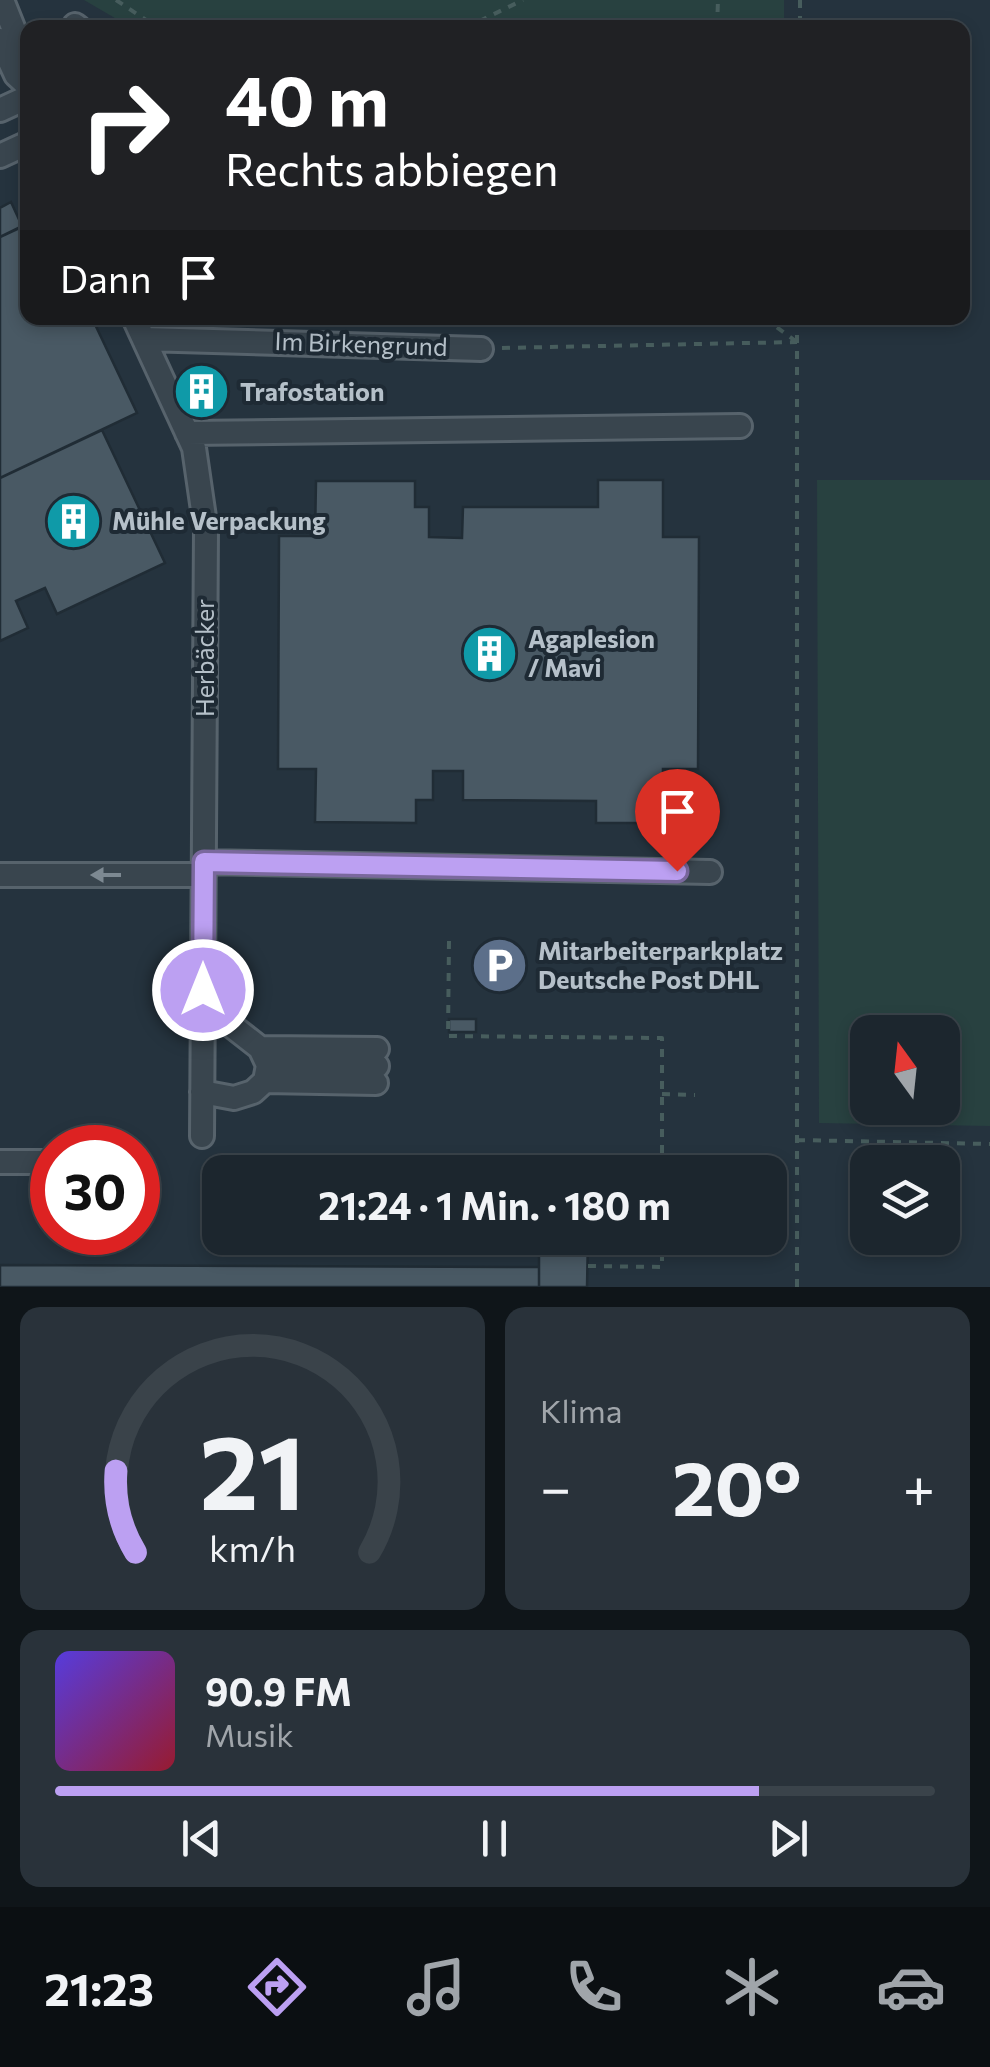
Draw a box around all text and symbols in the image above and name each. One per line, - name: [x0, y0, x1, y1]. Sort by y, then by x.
- text: 40 m: [225, 55, 389, 140]
- icon: right: [60, 60, 190, 190]
- text: Rechts abbiegen: [225, 140, 559, 195]
- icon: arrive: [171, 250, 226, 305]
- text: Dann: [60, 254, 151, 301]
- street label: Im Birkengrund: [274, 325, 448, 361]
- building icon: Trafostation: [171, 362, 231, 422]
- place label: Trafostation: [240, 376, 384, 406]
- building icon: Mühle Verpackung: [43, 491, 103, 551]
- place label: Mühle Verpackung: [112, 505, 326, 535]
- street label: Herbäcker: [189, 599, 219, 717]
- building icon: Agaplesion / Mavi: [459, 623, 519, 683]
- place label: Agaplesion / Mavi: [528, 623, 655, 682]
- pin: [635, 769, 720, 872]
- icon: arrive: [650, 784, 705, 839]
- one-way arrow: [90, 867, 122, 883]
- parking icon: Mitarbeiterparkplatz Deutsche Post DHL: [469, 935, 529, 995]
- place label: Mitarbeiterparkplatz Deutsche Post DHL: [538, 935, 783, 994]
- position arrow: [151, 938, 255, 1042]
- north arrow: [850, 1015, 960, 1125]
- map controls: [850, 1015, 960, 1255]
- speed limit sign: 30: [30, 1125, 160, 1255]
- button: layers: [850, 1145, 960, 1255]
- text: 21:24 · 1 Min. · 180 m: [318, 1181, 671, 1228]
- text: Klima: [540, 1390, 622, 1430]
- text: 21: [199, 1404, 306, 1531]
- text: 20°: [672, 1440, 802, 1531]
- text: −: [540, 1452, 571, 1519]
- text: +: [903, 1452, 935, 1519]
- text: km/h: [209, 1526, 296, 1569]
- text: 90.9 FM: [205, 1667, 352, 1714]
- text: Musik: [205, 1714, 294, 1754]
- icon: previous: [174, 1811, 229, 1866]
- icon: pause: [467, 1811, 522, 1866]
- icon: next: [761, 1811, 816, 1866]
- icon: directions: [242, 1952, 312, 2022]
- icon: music: [401, 1952, 471, 2022]
- icon: phone: [559, 1952, 629, 2022]
- icon: climate: [717, 1952, 787, 2022]
- icon: car: [876, 1952, 946, 2022]
- text: 21:23: [44, 1960, 154, 2015]

